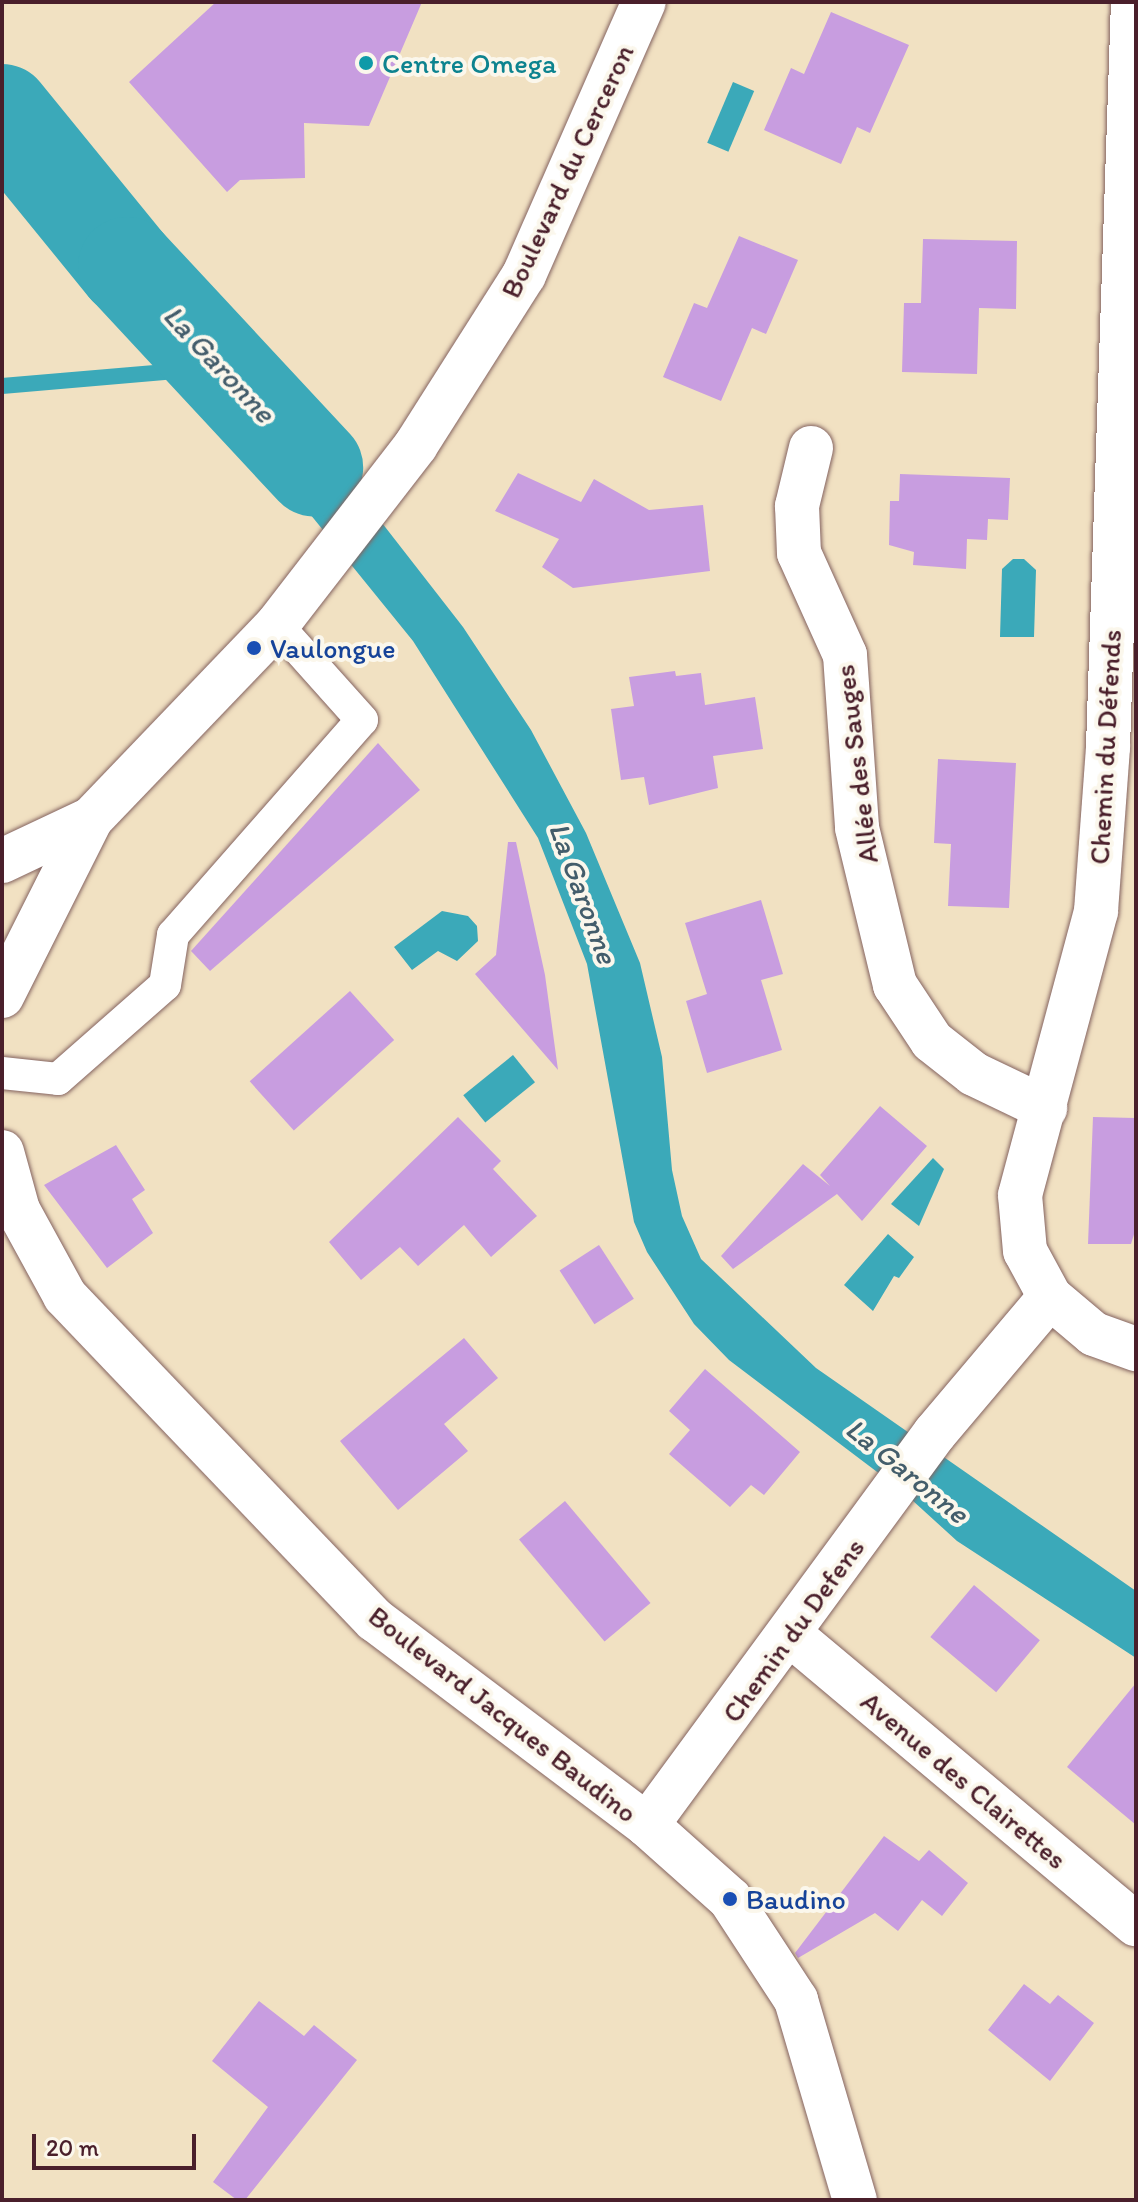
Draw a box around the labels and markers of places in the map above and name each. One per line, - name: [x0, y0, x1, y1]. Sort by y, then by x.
- place label: Centre Omega: [382, 46, 556, 80]
- marker: Centre Omega: [357, 54, 375, 72]
- place label: Vaulongue: [270, 631, 395, 665]
- marker: Vaulongue: [245, 639, 263, 657]
- place label: Baudino: [746, 1882, 846, 1916]
- marker: Baudino: [721, 1890, 739, 1908]

